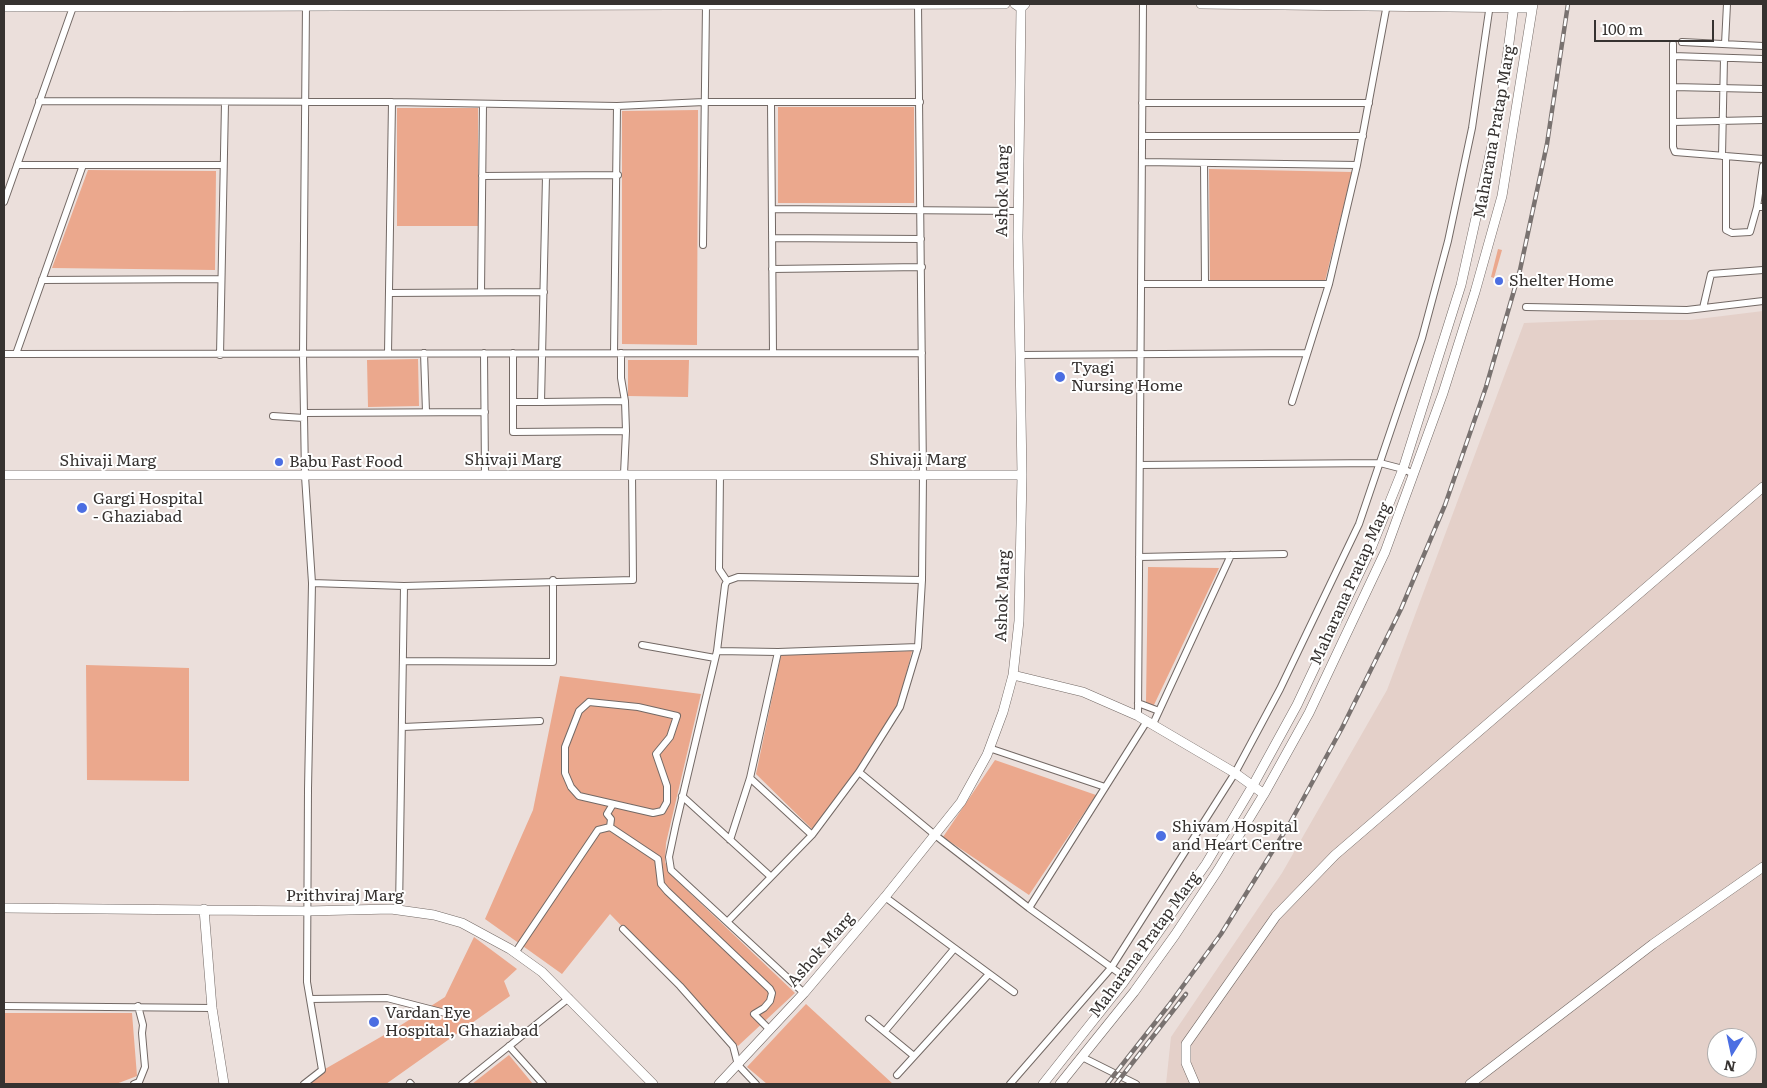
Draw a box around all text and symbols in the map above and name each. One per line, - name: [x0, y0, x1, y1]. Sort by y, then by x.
- scale bar: [1597, 10, 1717, 42]
- text: 100 m: [1602, 17, 1643, 40]
- street label: Maharana Pratap Marg: [1470, 44, 1520, 220]
- street label: Ashok Marg: [993, 145, 1013, 237]
- place label: Shelter Home: [1509, 271, 1614, 291]
- marker: Shelter Home: [1493, 275, 1505, 287]
- place label: Tyagi Nursing Home: [1071, 358, 1183, 396]
- marker: Tyagi Nursing Home: [1053, 370, 1067, 384]
- street label: Shivaji Marg: [465, 450, 561, 470]
- street label: Shivaji Marg: [870, 450, 966, 470]
- street label: Shivaji Marg: [60, 451, 156, 471]
- place label: Babu Fast Food: [289, 452, 403, 472]
- marker: Babu Fast Food: [273, 456, 285, 468]
- place label: Gargi Hospital - Ghaziabad: [93, 489, 203, 527]
- street label: Maharana Pratap Marg: [1306, 500, 1396, 668]
- marker: Gargi Hospital - Ghaziabad: [75, 501, 89, 515]
- street label: Ashok Marg: [992, 550, 1014, 642]
- place label: Shivam Hospital and Heart Centre: [1172, 817, 1302, 855]
- marker: Shivam Hospital and Heart Centre: [1154, 829, 1168, 843]
- street label: Maharana Pratap Marg: [1086, 868, 1204, 1022]
- street label: Prithviraj Marg: [286, 886, 404, 906]
- street label: Ashok Marg: [783, 909, 859, 991]
- place label: Vardan Eye Hospital, Ghaziabad: [385, 1003, 539, 1041]
- marker: Vardan Eye Hospital, Ghaziabad: [367, 1015, 381, 1029]
- north arrow: [1707, 1028, 1757, 1078]
- text: N: [1722, 1056, 1737, 1078]

